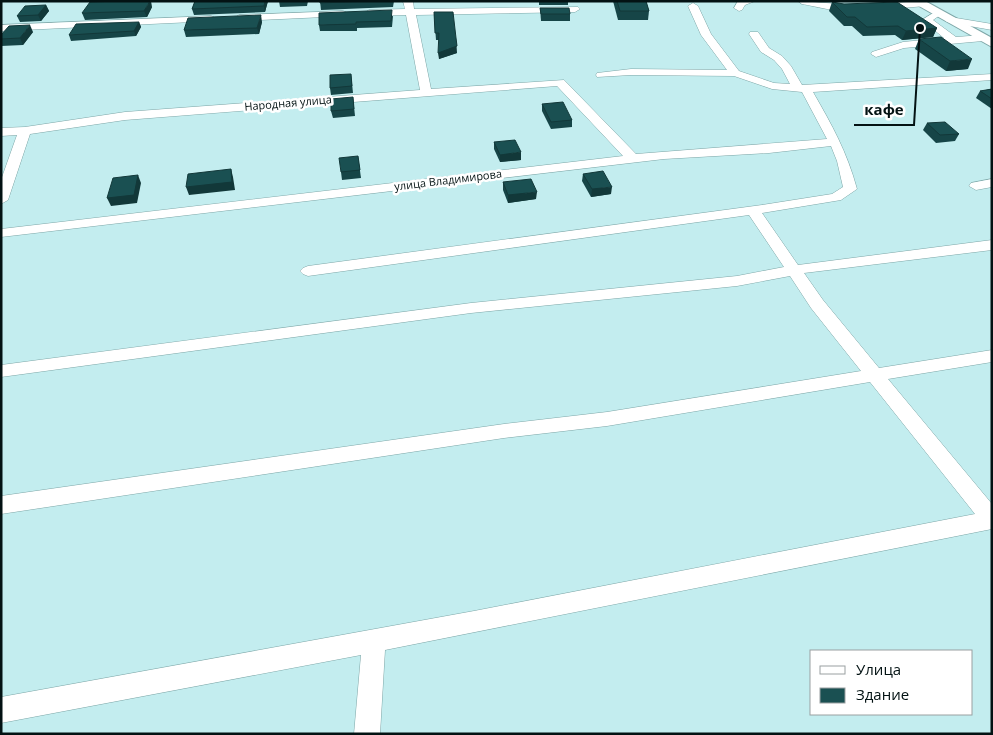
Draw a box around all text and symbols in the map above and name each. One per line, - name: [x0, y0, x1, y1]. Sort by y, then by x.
- street label: Народная улица: [244, 91, 332, 114]
- callout: кафе: [854, 95, 914, 125]
- text: кафе: [864, 99, 904, 119]
- street label: улица Владимирова: [393, 165, 503, 194]
- legend: [810, 650, 973, 715]
- text: Улица: [856, 659, 901, 679]
- text: Здание: [856, 684, 909, 704]

